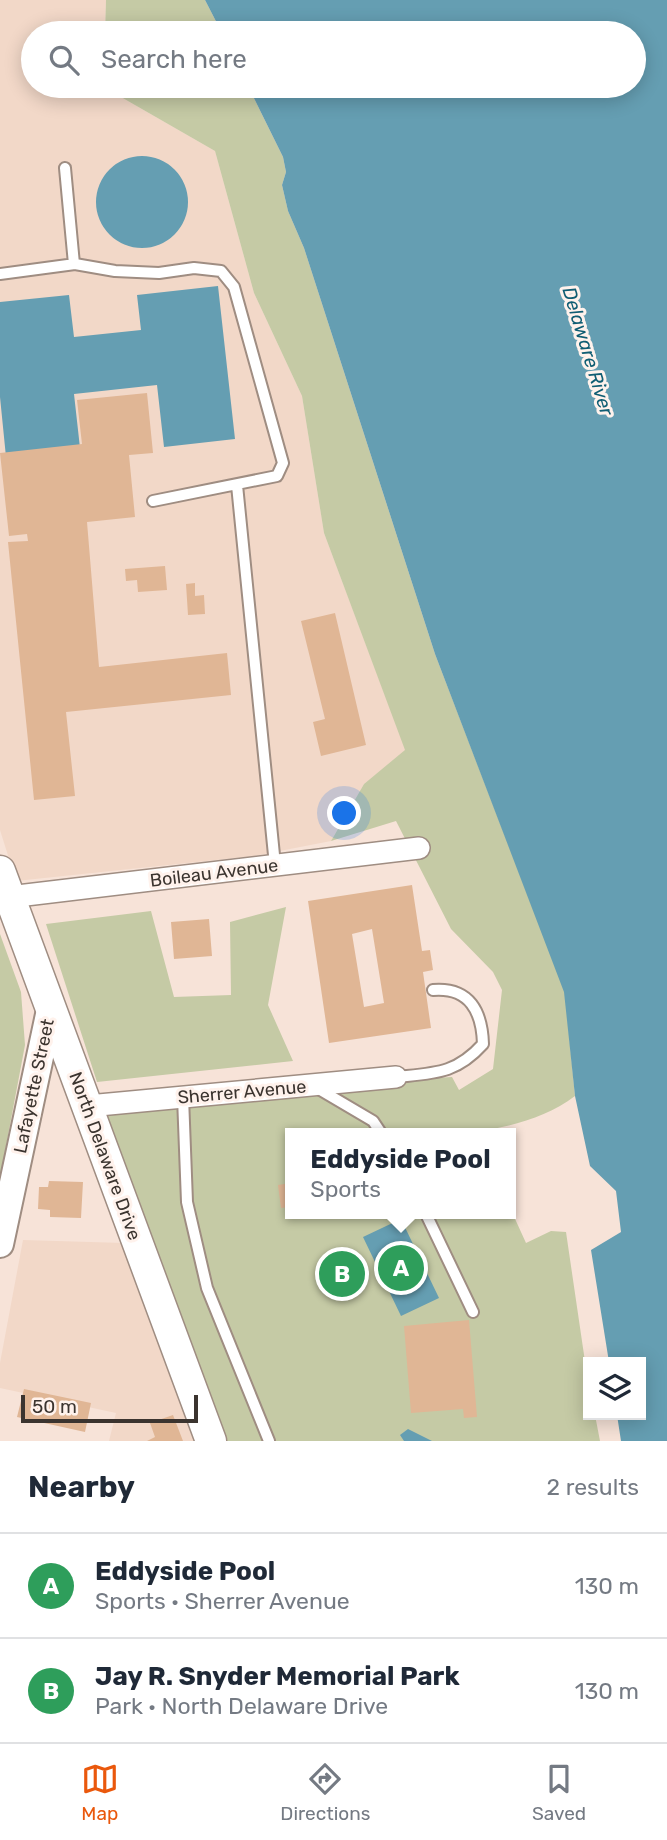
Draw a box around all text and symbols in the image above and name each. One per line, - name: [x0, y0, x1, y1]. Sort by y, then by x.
- search box: [21, 21, 646, 98]
- icon: search: [45, 41, 83, 79]
- text: Search here: [101, 44, 247, 75]
- water label: Delaware River: [558, 284, 619, 419]
- your location: [327, 796, 361, 830]
- street label: Boileau Avenue: [149, 854, 279, 892]
- street label: Lafayette Street: [9, 1017, 59, 1155]
- street label: North Delaware Drive: [64, 1069, 146, 1243]
- street label: Sherrer Avenue: [177, 1075, 307, 1109]
- popup: [285, 1128, 516, 1219]
- text: Eddyside Pool: [310, 1144, 491, 1175]
- text: Sports: [310, 1175, 381, 1203]
- pin: A: [378, 1242, 424, 1294]
- pin: B: [319, 1248, 365, 1300]
- map controls: [583, 1357, 646, 1420]
- button: layers: [583, 1357, 646, 1420]
- scale bar: [21, 1392, 198, 1424]
- text: 50 m: [32, 1395, 77, 1418]
- text: Nearby: [28, 1469, 135, 1505]
- text: 2 results: [547, 1473, 639, 1501]
- text: Eddyside Pool: [95, 1556, 275, 1587]
- text: A: [43, 1572, 59, 1600]
- text: 130 m: [575, 1572, 639, 1600]
- text: Sports · Sherrer Avenue: [95, 1587, 350, 1615]
- text: Jay R. Snyder Memorial Park: [95, 1661, 460, 1692]
- text: B: [43, 1677, 59, 1705]
- text: 130 m: [575, 1677, 639, 1705]
- text: Park · North Delaware Drive: [95, 1692, 388, 1720]
- tab: Map: [81, 1760, 119, 1825]
- tab: Directions: [280, 1760, 370, 1825]
- tab: Saved: [532, 1760, 586, 1825]

